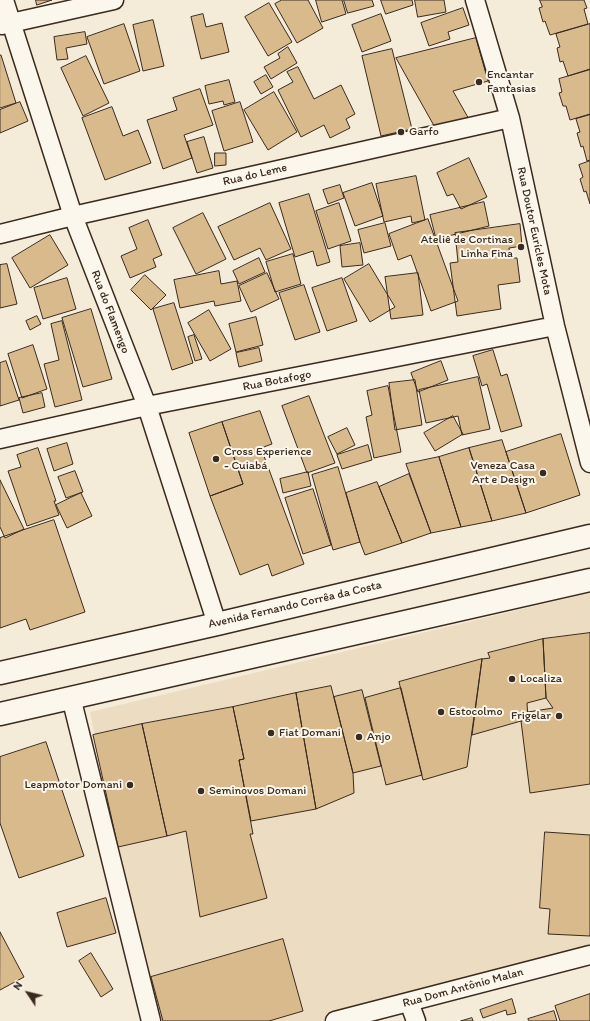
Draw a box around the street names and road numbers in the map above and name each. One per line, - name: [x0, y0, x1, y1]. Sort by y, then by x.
- street label: Rua do Leme: [221, 161, 289, 189]
- street label: Rua Doutor Eurícles Mota: [513, 166, 555, 296]
- street label: Rua do Flamengo: [87, 268, 133, 356]
- street label: Rua Botafogo: [241, 367, 313, 395]
- street label: Avenida Fernando Corrêa da Costa: [207, 578, 383, 632]
- street label: Rua Dom Antônio Malan: [401, 965, 525, 1011]

